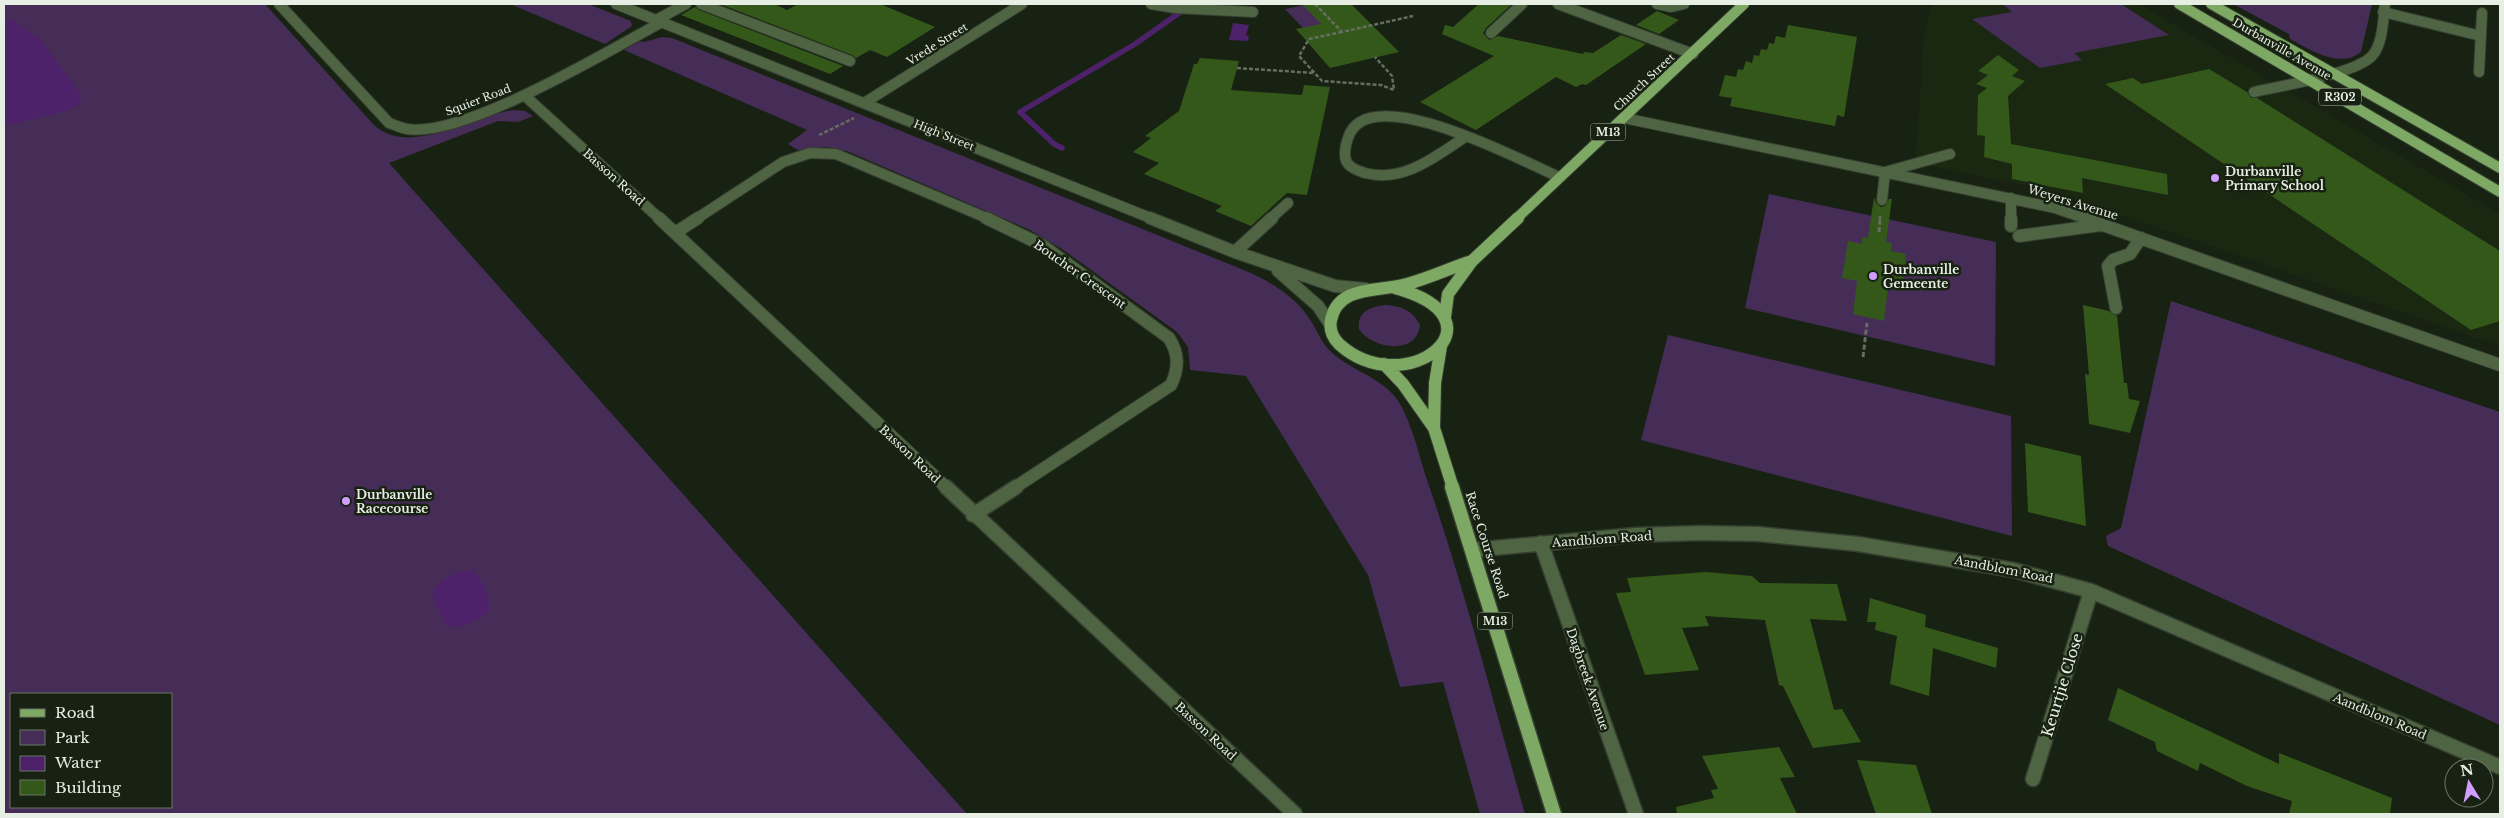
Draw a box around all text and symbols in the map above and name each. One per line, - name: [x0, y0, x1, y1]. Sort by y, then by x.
- street label: Durbanville Avenue: [2230, 15, 2334, 83]
- street label: Vrede Street: [903, 19, 971, 69]
- street label: Church Street: [1610, 50, 1678, 114]
- street label: Squier Road: [443, 81, 513, 119]
- road number: R302: [2319, 88, 2361, 105]
- street label: High Street: [912, 116, 977, 154]
- road number: M13: [1590, 124, 1626, 140]
- street label: Basson Road: [580, 145, 648, 209]
- place label: Durbanville Primary School: [2225, 164, 2325, 193]
- marker: Durbanville Primary School: [2209, 172, 2221, 184]
- street label: Weyers Avenue: [2025, 181, 2120, 223]
- street label: Boucher Crescent: [1031, 237, 1129, 312]
- place label: Durbanville Gemeente: [1883, 262, 1959, 291]
- marker: Durbanville Gemeente: [1867, 270, 1879, 282]
- street label: Basson Road: [876, 422, 944, 486]
- place label: Durbanville Racecourse: [356, 487, 432, 516]
- street label: Race Course Road: [1463, 490, 1511, 600]
- marker: Durbanville Racecourse: [340, 495, 352, 507]
- street label: Aandblom Road: [1551, 528, 1652, 550]
- street label: Aandblom Road: [1952, 552, 2055, 586]
- road number: M13: [1478, 612, 1512, 630]
- street label: Dagbreek Avenue: [1563, 626, 1613, 732]
- street label: Keurtjie Close: [2037, 631, 2087, 739]
- street label: Aandblom Road: [2330, 689, 2429, 742]
- legend: [10, 693, 172, 808]
- street label: Basson Road: [1172, 699, 1240, 763]
- text: Road: [55, 703, 95, 722]
- text: Park: [55, 728, 91, 747]
- text: Water: [54, 753, 102, 772]
- north arrow: [2444, 758, 2494, 808]
- text: N: [2459, 760, 2475, 780]
- text: Building: [55, 778, 122, 797]

